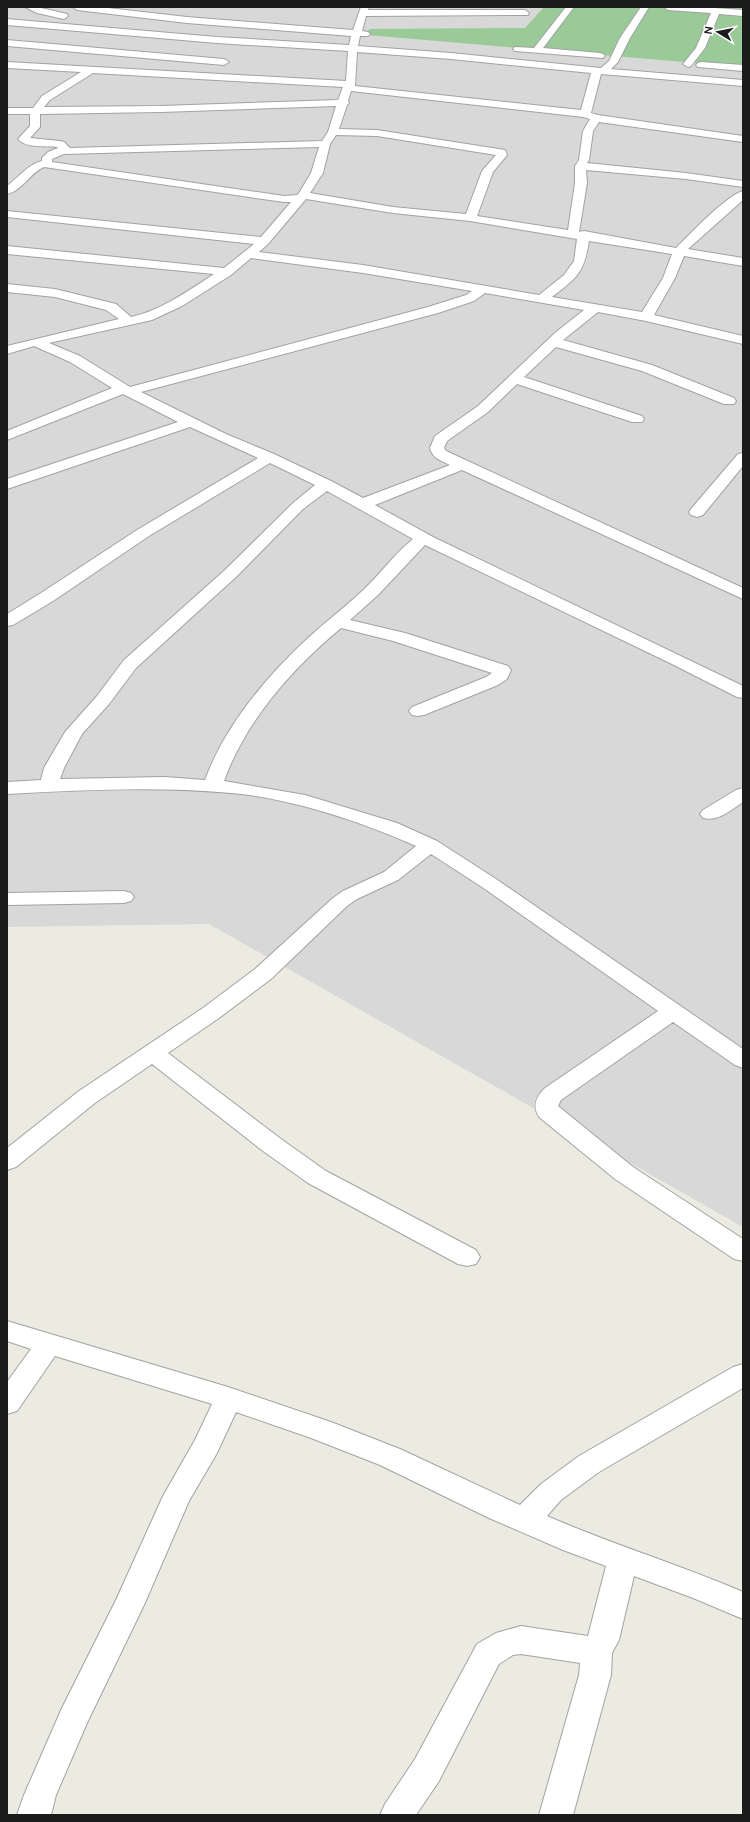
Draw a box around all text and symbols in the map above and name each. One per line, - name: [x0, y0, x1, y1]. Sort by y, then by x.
- north arrow: [698, 12, 738, 52]
- text: N: [702, 25, 715, 35]

